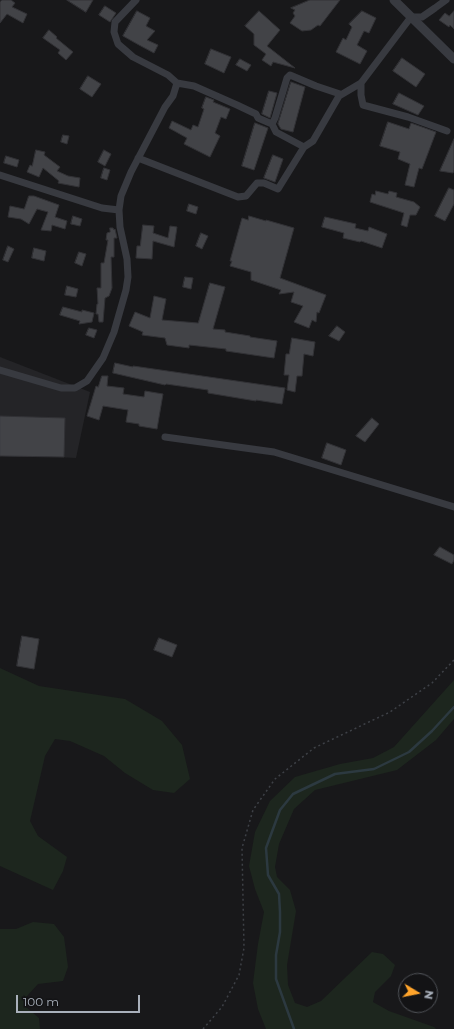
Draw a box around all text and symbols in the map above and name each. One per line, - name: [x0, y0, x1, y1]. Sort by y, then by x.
- north arrow: [398, 973, 438, 1013]
- scale bar: [18, 987, 142, 1013]
- text: N: [421, 989, 436, 1000]
- text: 100 m: [23, 994, 59, 1009]

